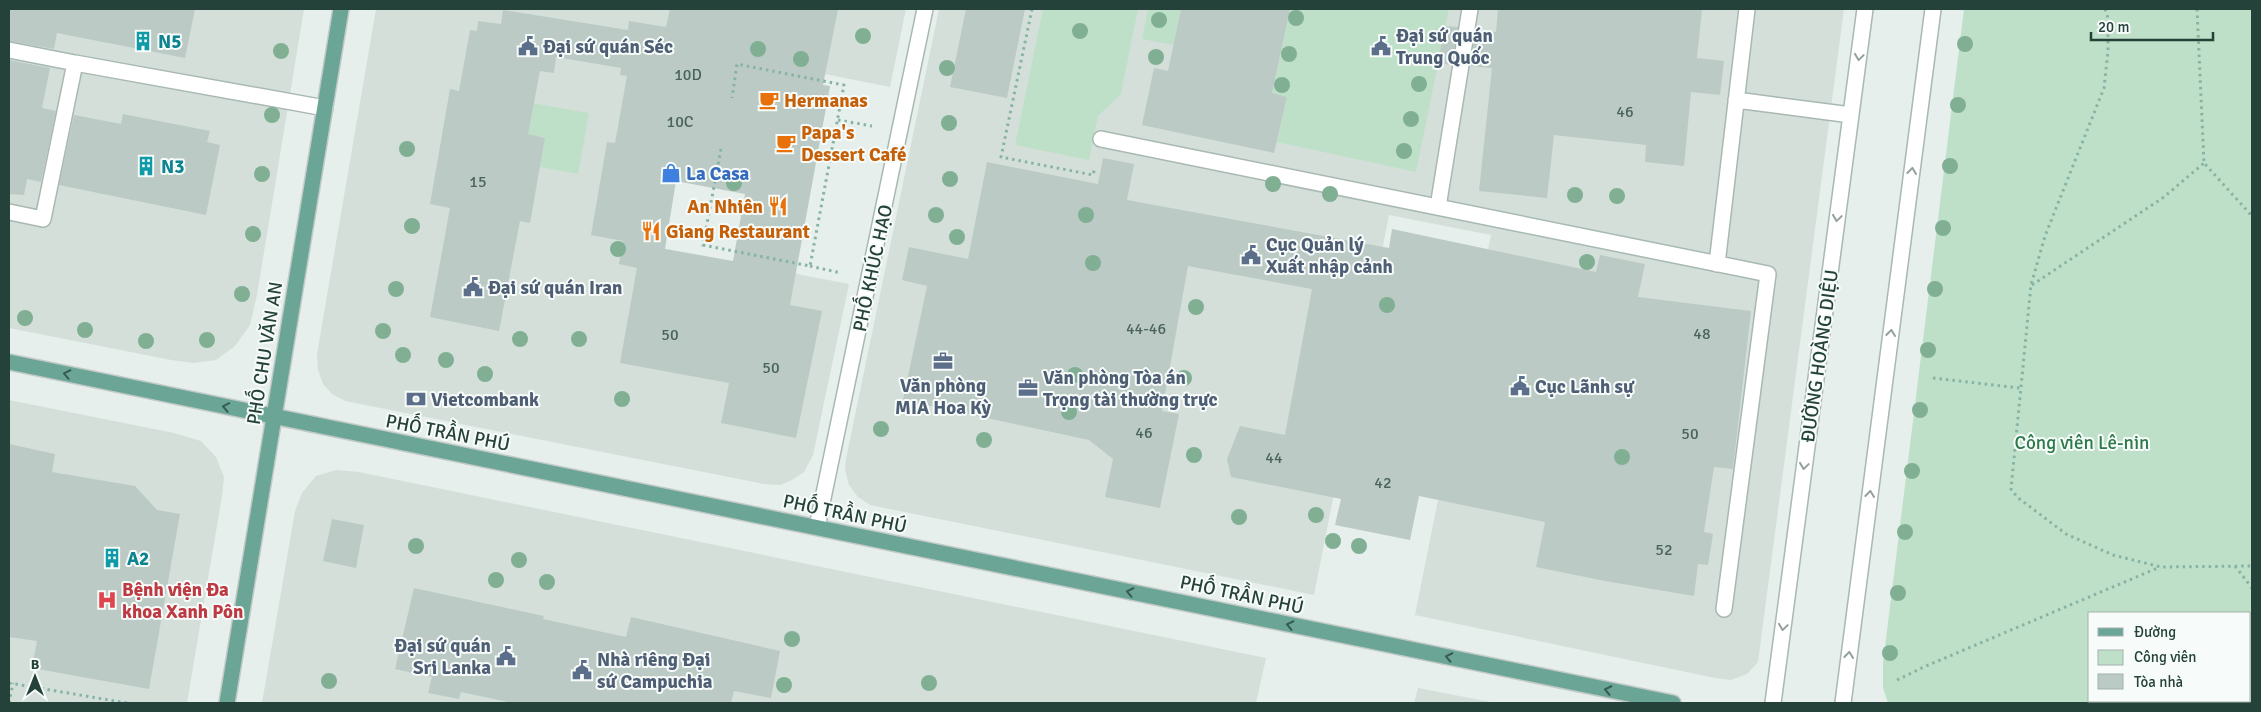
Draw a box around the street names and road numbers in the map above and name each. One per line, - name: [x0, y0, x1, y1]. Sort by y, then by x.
- street label: PHỐ KHÚC HẠO: [845, 202, 898, 334]
- street label: ĐƯỜNG HOÀNG DIỆU: [1796, 268, 1844, 444]
- street label: PHỐ CHU VĂN AN: [239, 279, 288, 426]
- street label: PHỐ TRẦN PHÚ: [384, 406, 513, 457]
- street label: PHỐ TRẦN PHÚ: [781, 486, 910, 539]
- street label: PHỐ TRẦN PHÚ: [1178, 567, 1307, 620]

